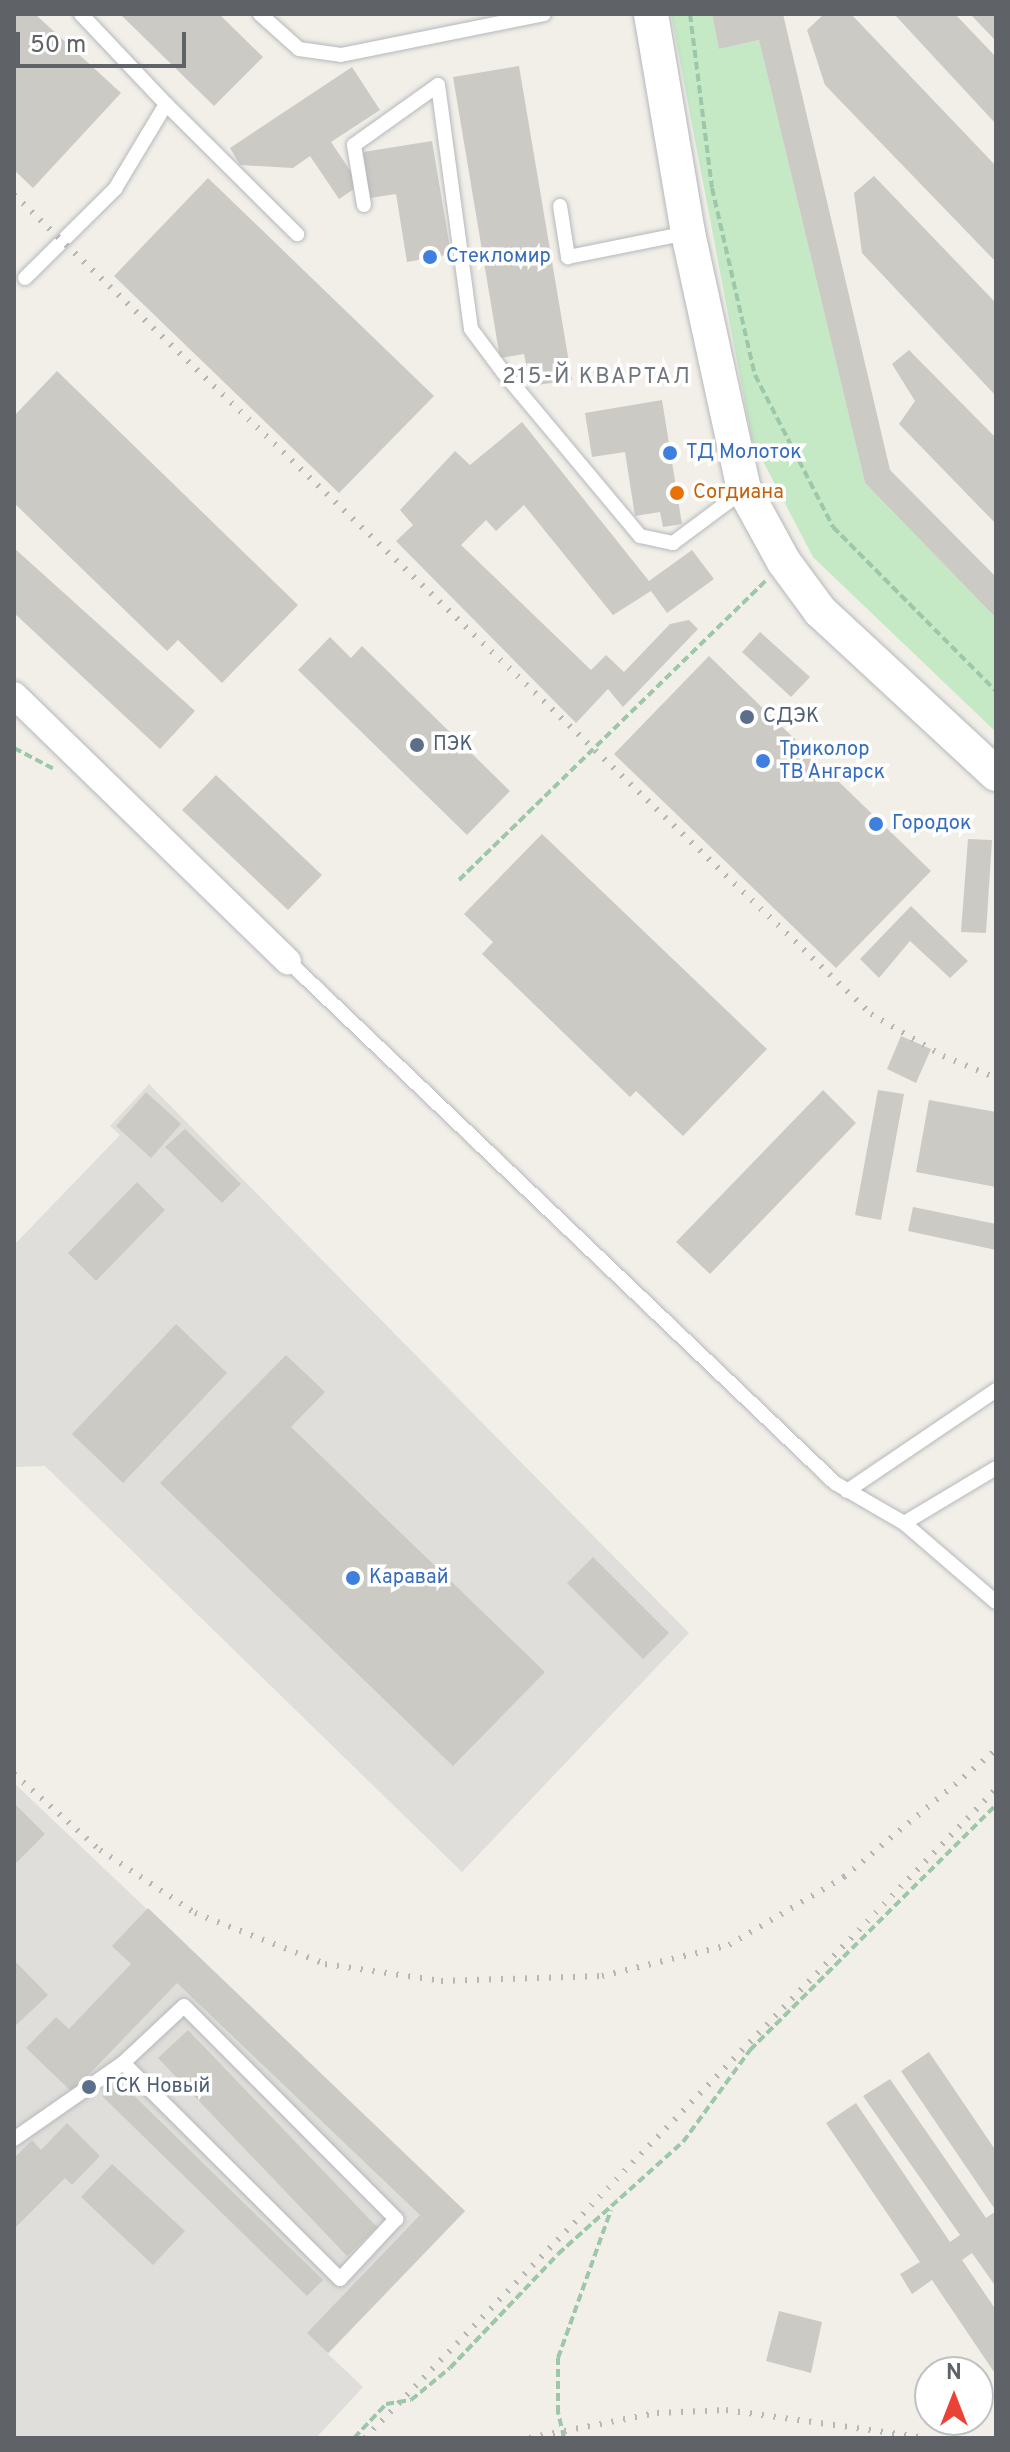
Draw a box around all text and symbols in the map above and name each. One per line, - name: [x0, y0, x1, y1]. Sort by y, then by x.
- scale bar: [20, 16, 190, 66]
- text: 50 m: [30, 31, 86, 61]
- place label: Стекломир: [446, 245, 551, 269]
- marker: Стекломир: [421, 248, 439, 266]
- district label: 215-Й КВАРТАЛ: [502, 365, 692, 391]
- place label: ТД Молоток: [686, 441, 802, 465]
- marker: ТД Молоток: [661, 444, 679, 462]
- place label: Согдиана: [693, 481, 784, 505]
- marker: Согдиана: [668, 484, 686, 502]
- place label: СДЭК: [763, 705, 819, 729]
- marker: СДЭК: [738, 708, 756, 726]
- place label: ПЭК: [433, 733, 473, 757]
- marker: ПЭК: [408, 736, 426, 754]
- place label: Триколор ТВ Ангарск: [779, 738, 886, 785]
- marker: Триколор ТВ Ангарск: [754, 752, 772, 770]
- place label: Городок: [892, 812, 972, 836]
- marker: Городок: [867, 815, 885, 833]
- place label: Каравай: [369, 1566, 448, 1590]
- marker: Каравай: [344, 1569, 362, 1587]
- place label: ГСК Новый: [105, 2075, 210, 2099]
- marker: ГСК Новый: [80, 2078, 98, 2096]
- north arrow: [914, 2356, 994, 2436]
- text: N: [946, 2360, 962, 2387]

